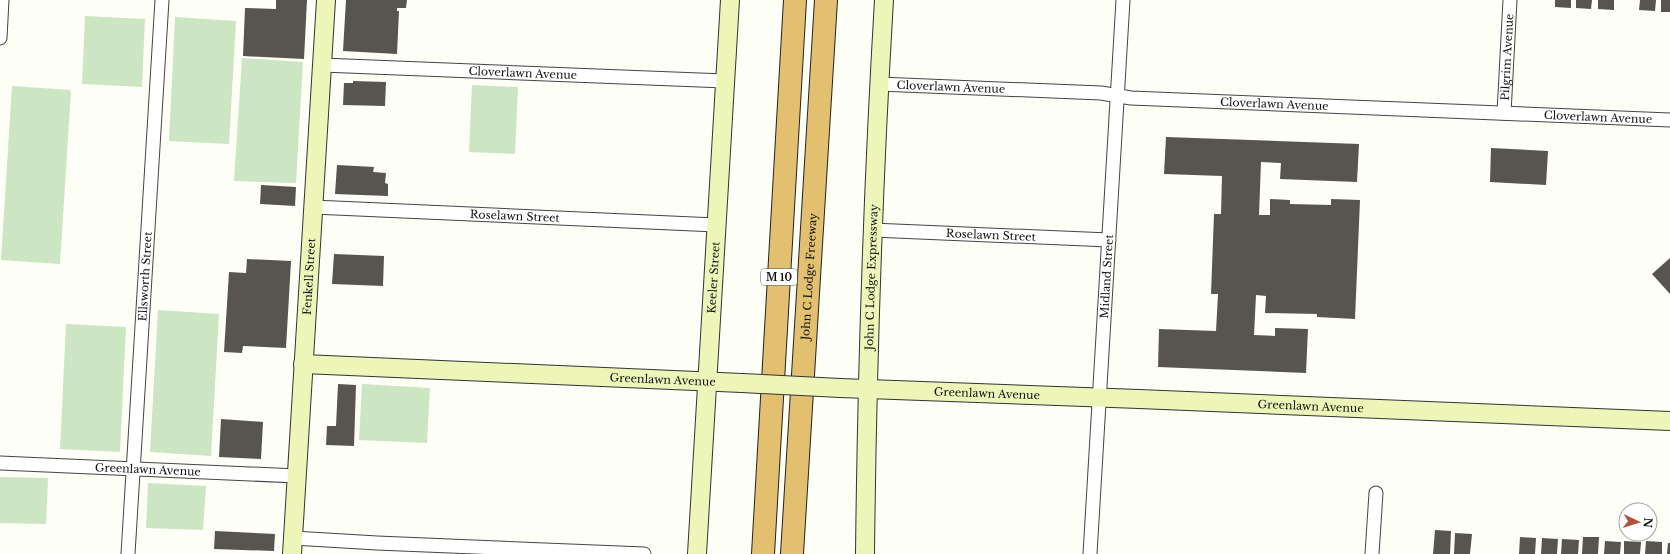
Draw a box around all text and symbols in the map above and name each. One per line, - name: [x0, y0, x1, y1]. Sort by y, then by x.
- street label: Pilgrim Avenue: [1498, 13, 1516, 101]
- street label: Cloverlawn Avenue: [468, 64, 577, 82]
- street label: Cloverlawn Avenue: [896, 78, 1005, 96]
- street label: Cloverlawn Avenue: [1220, 95, 1329, 113]
- street label: Cloverlawn Avenue: [1544, 108, 1653, 126]
- street label: John C Lodge Expressway: [862, 204, 881, 352]
- street label: Roselawn Street: [470, 207, 561, 225]
- street label: John C Lodge Freeway: [798, 213, 820, 342]
- street label: Roselawn Street: [946, 226, 1037, 244]
- street label: Ellsworth Street: [135, 230, 155, 322]
- street label: Midland Street: [1097, 233, 1116, 319]
- street label: Fenkell Street: [300, 237, 318, 315]
- street label: Keeler Street: [704, 240, 723, 314]
- road number: M 10: [761, 269, 797, 285]
- street label: Greenlawn Avenue: [609, 370, 716, 389]
- street label: Greenlawn Avenue: [934, 384, 1040, 402]
- street label: Greenlawn Avenue: [1257, 397, 1364, 415]
- street label: Greenlawn Avenue: [95, 460, 201, 479]
- north arrow: [1618, 502, 1658, 542]
- text: N: [1641, 517, 1655, 529]

